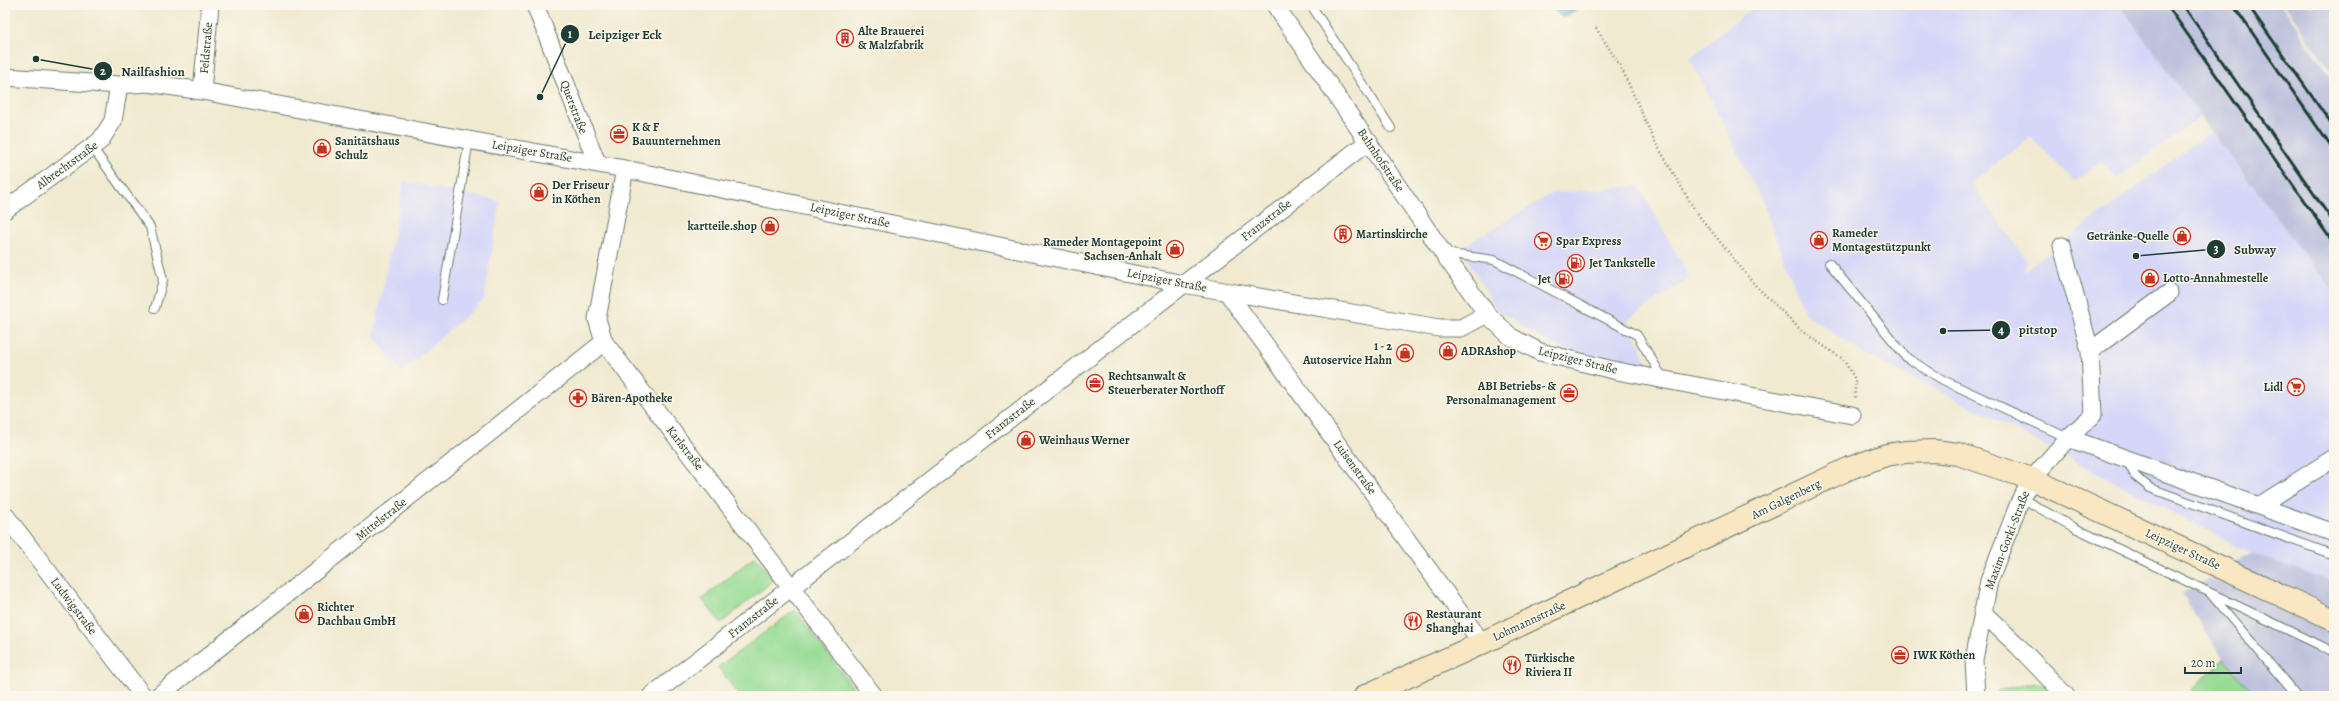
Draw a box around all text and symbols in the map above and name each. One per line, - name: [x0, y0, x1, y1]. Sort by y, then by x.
- street label: Feldstraße: [196, 22, 216, 74]
- callout: Leipziger Eck: [560, 22, 670, 47]
- place label: Alte Brauerei & Malzfabrik: [857, 23, 925, 53]
- text: 1: [568, 26, 573, 42]
- text: Leipziger Eck: [588, 26, 662, 43]
- building icon: Alte Brauerei & Malzfabrik: [835, 28, 855, 48]
- callout: Nailfashion: [93, 59, 192, 84]
- text: 2: [100, 63, 106, 79]
- text: Nailfashion: [121, 63, 185, 80]
- street label: Querstraße: [556, 78, 592, 136]
- place label: K & F Bauunternehmen: [632, 119, 721, 149]
- office icon: K & F Bauunternehmen: [609, 124, 629, 144]
- street label: Bahnhofstraße: [1354, 125, 1408, 195]
- place label: Sanitätshaus Schulz: [335, 133, 400, 163]
- street label: Leipziger Straße: [491, 136, 573, 166]
- street label: Albrechtstraße: [32, 137, 101, 193]
- shop icon: Sanitätshaus Schulz: [312, 138, 332, 158]
- place label: Der Friseur in Köthen: [552, 177, 609, 207]
- shop icon: Der Friseur in Köthen: [529, 182, 549, 202]
- street label: Franzstraße: [1238, 195, 1294, 245]
- street label: Leipziger Straße: [809, 199, 891, 231]
- shop icon: kartteile.shop: [760, 216, 780, 236]
- place label: kartteile.shop: [687, 218, 758, 234]
- building icon: Martinskirche: [1333, 224, 1353, 244]
- place label: Rameder Montagestützpunkt: [1832, 225, 1931, 255]
- place label: Martinskirche: [1356, 226, 1428, 242]
- shop icon: Getränke-Quelle: [2172, 226, 2192, 246]
- place label: Getränke-Quelle: [2087, 228, 2169, 244]
- shop icon: Rameder Montagestützpunkt: [1809, 230, 1829, 250]
- supermarket icon: Spar Express: [1533, 231, 1553, 251]
- place label: Spar Express: [1556, 233, 1622, 249]
- place label: Rameder Montagepoint Sachsen-Anhalt: [1043, 234, 1162, 264]
- callout: Subway: [2206, 237, 2284, 262]
- shop icon: Rameder Montagepoint Sachsen-Anhalt: [1165, 239, 1185, 259]
- text: 3: [2213, 241, 2219, 257]
- text: Subway: [2234, 241, 2277, 258]
- fuel station icon: Jet Tankstelle: [1566, 253, 1586, 273]
- place label: Jet Tankstelle: [1589, 255, 1656, 271]
- street label: Leipziger Straße: [1126, 264, 1208, 296]
- shop icon: Lotto-Annahmestelle: [2140, 268, 2160, 288]
- fuel station icon: Jet: [1554, 269, 1574, 289]
- place label: Lotto-Annahmestelle: [2163, 270, 2269, 286]
- place label: Jet: [1538, 271, 1551, 287]
- callout: pitstop: [1991, 317, 2065, 342]
- text: pitstop: [2019, 321, 2057, 338]
- text: 4: [1998, 322, 2004, 338]
- place label: 1 - 2 Autoservice Hahn: [1302, 338, 1392, 368]
- shop icon: ADRAshop: [1438, 341, 1458, 361]
- street label: Leipziger Straße: [1537, 342, 1619, 378]
- shop icon: 1 - 2 Autoservice Hahn: [1395, 343, 1415, 363]
- place label: ADRAshop: [1460, 343, 1517, 359]
- place label: Rechtsanwalt & Steuerberater Northoff: [1108, 368, 1226, 398]
- office icon: Rechtsanwalt & Steuerberater Northoff: [1085, 373, 1105, 393]
- supermarket icon: Lidl: [2286, 377, 2306, 397]
- place label: ABI Betriebs- & Personalmanagement: [1446, 378, 1556, 408]
- place label: Lidl: [2264, 379, 2284, 395]
- office icon: ABI Betriebs- & Personalmanagement: [1559, 383, 1579, 403]
- pharmacy icon: Bären-Apotheke: [568, 388, 588, 408]
- place label: Bären-Apotheke: [591, 390, 673, 406]
- street label: Franzstraße: [982, 393, 1038, 443]
- street label: Karlstraße: [663, 423, 707, 473]
- shop icon: Weinhaus Werner: [1016, 430, 1036, 450]
- place label: Weinhaus Werner: [1038, 432, 1130, 448]
- street label: Luisenstraße: [1330, 436, 1380, 498]
- street label: Am Galgenberg: [1748, 475, 1823, 523]
- street label: Maxim-Gorki-Straße: [1981, 488, 2033, 592]
- street label: Mittelstraße: [352, 494, 410, 544]
- street label: Leipziger Straße: [2143, 525, 2223, 573]
- street label: Ludwigstraße: [47, 574, 101, 638]
- street label: Franzstraße: [725, 592, 781, 642]
- street label: Lohmannstraße: [1490, 597, 1568, 645]
- place label: Richter Dachbau GmbH: [317, 599, 396, 629]
- shop icon: Richter Dachbau GmbH: [294, 604, 314, 624]
- place label: Restaurant Shanghai: [1426, 606, 1481, 636]
- restaurant icon: Restaurant Shanghai: [1403, 611, 1423, 631]
- office icon: IWK Köthen: [1890, 645, 1910, 665]
- place label: IWK Köthen: [1913, 647, 1975, 663]
- scale bar: [2185, 649, 2241, 675]
- place label: Türkische Riviera II: [1525, 650, 1575, 680]
- restaurant icon: Türkische Riviera II: [1502, 655, 1522, 675]
- text: 20 m: [2191, 655, 2215, 671]

